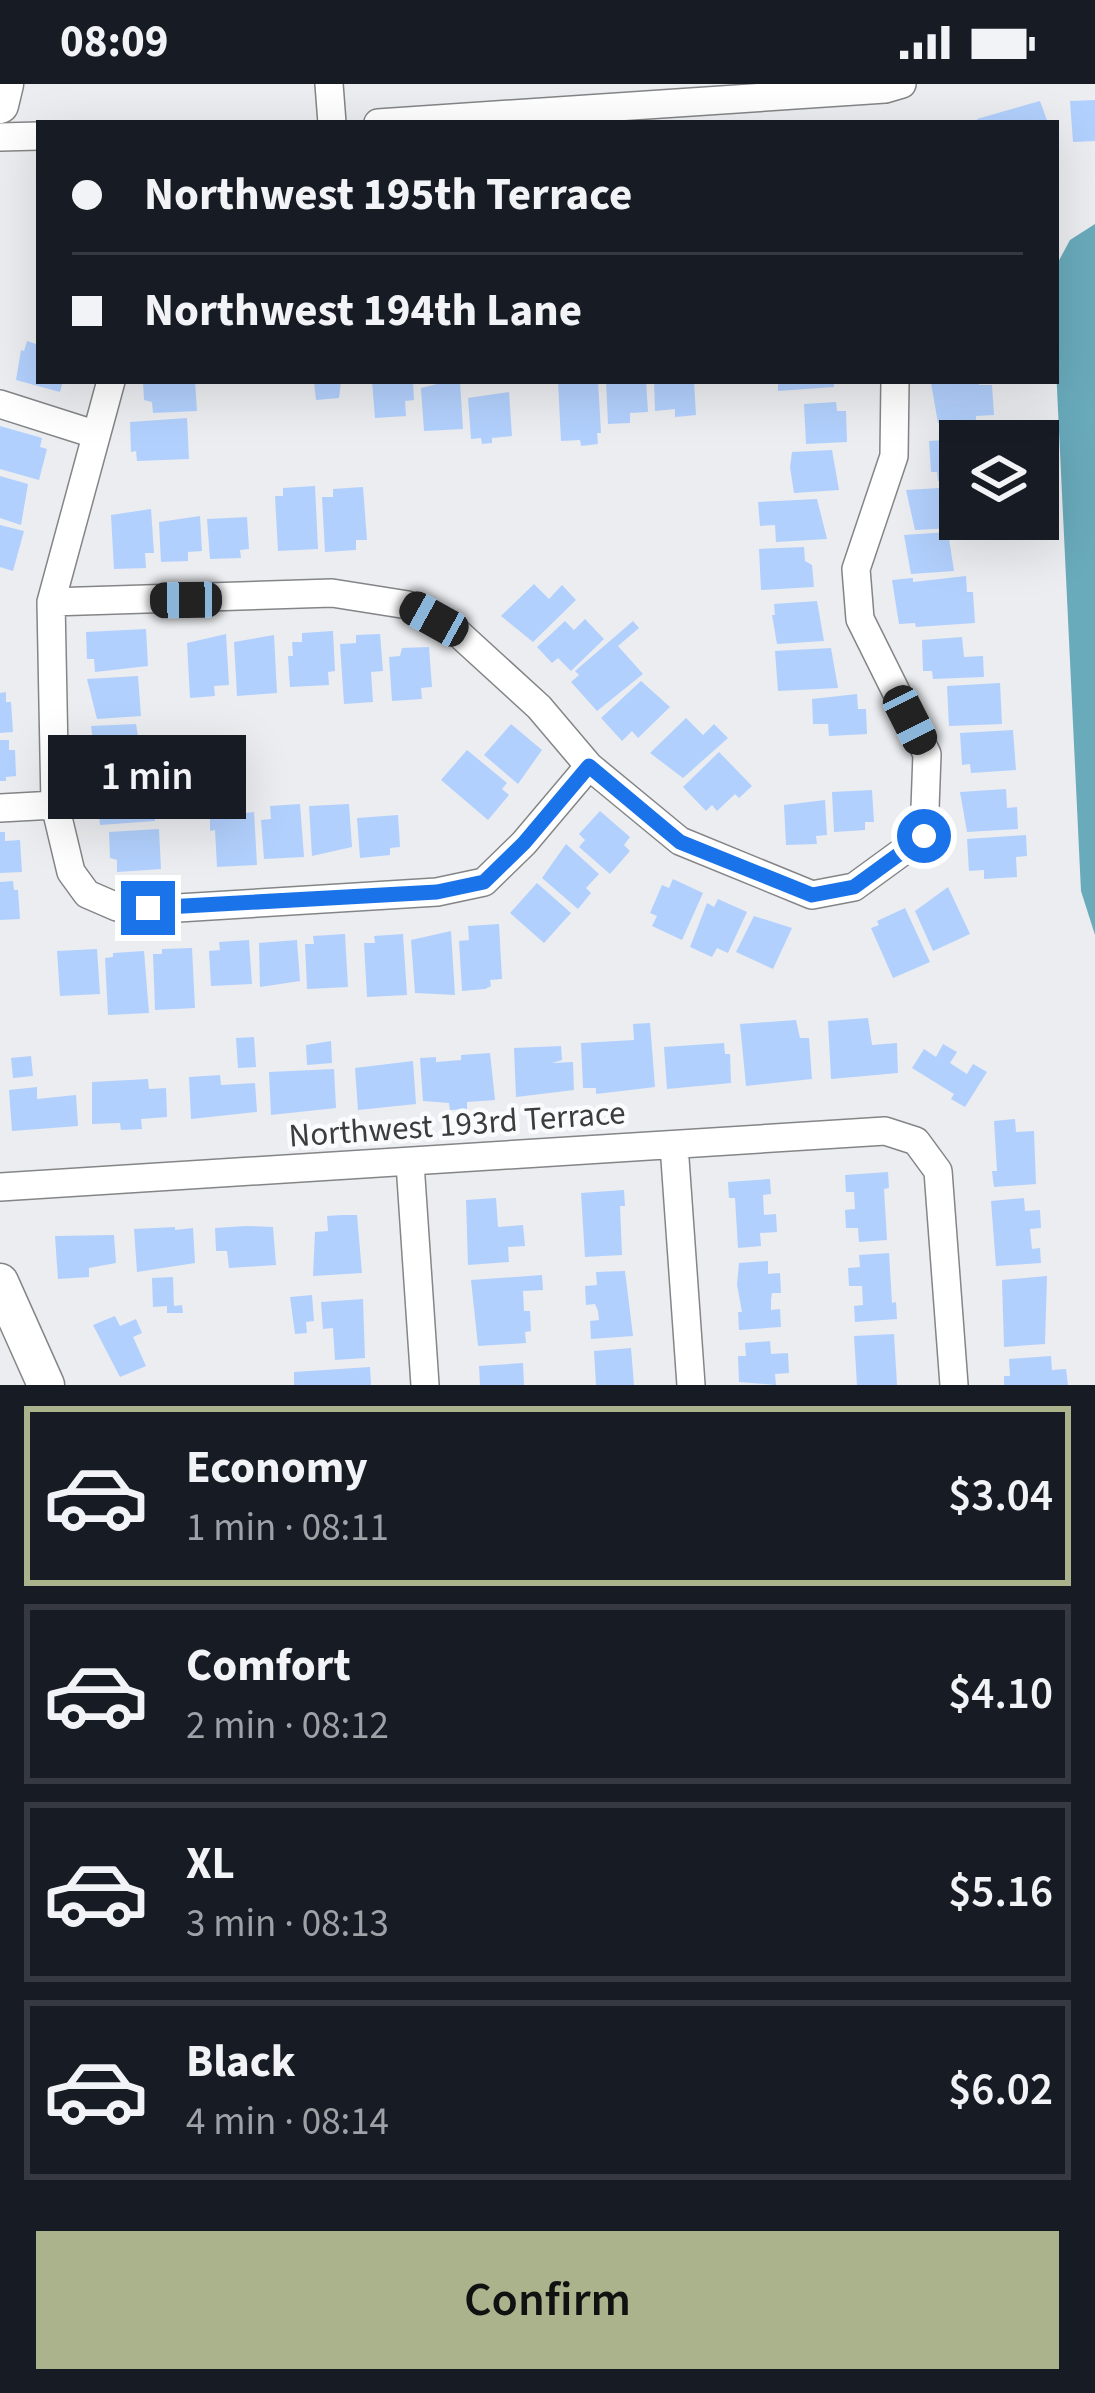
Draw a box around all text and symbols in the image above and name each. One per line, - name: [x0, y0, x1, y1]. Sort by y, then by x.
- text: 08:09: [60, 10, 169, 74]
- text: Northwest 195th Terrace: [144, 163, 632, 227]
- text: Northwest 194th Lane: [144, 279, 582, 343]
- map controls: [939, 420, 1059, 540]
- button: layers: [939, 420, 1059, 540]
- car: [150, 581, 222, 619]
- car: [394, 586, 474, 652]
- car: [878, 680, 942, 760]
- callout: 1 min: [49, 734, 247, 818]
- text: 1 min: [101, 749, 193, 805]
- route start: [897, 809, 951, 863]
- route end: [121, 881, 175, 935]
- street label: Northwest 193rd Terrace: [287, 1089, 627, 1160]
- text: Economy: [186, 1436, 368, 1500]
- icon: car: [42, 1442, 150, 1550]
- text: $3.04: [948, 1464, 1053, 1528]
- text: 1 min · 08:11: [186, 1500, 389, 1556]
- text: Comfort: [186, 1634, 351, 1698]
- icon: car: [42, 1640, 150, 1748]
- text: $4.10: [948, 1662, 1053, 1726]
- text: 2 min · 08:12: [186, 1698, 389, 1754]
- text: XL: [186, 1832, 235, 1896]
- icon: car: [42, 1838, 150, 1946]
- text: $5.16: [948, 1860, 1053, 1924]
- text: 3 min · 08:13: [186, 1896, 389, 1952]
- text: Black: [186, 2030, 296, 2094]
- icon: car: [42, 2036, 150, 2144]
- text: $6.02: [948, 2058, 1053, 2122]
- text: 4 min · 08:14: [186, 2094, 389, 2150]
- button: Confirm: [36, 2231, 1059, 2369]

